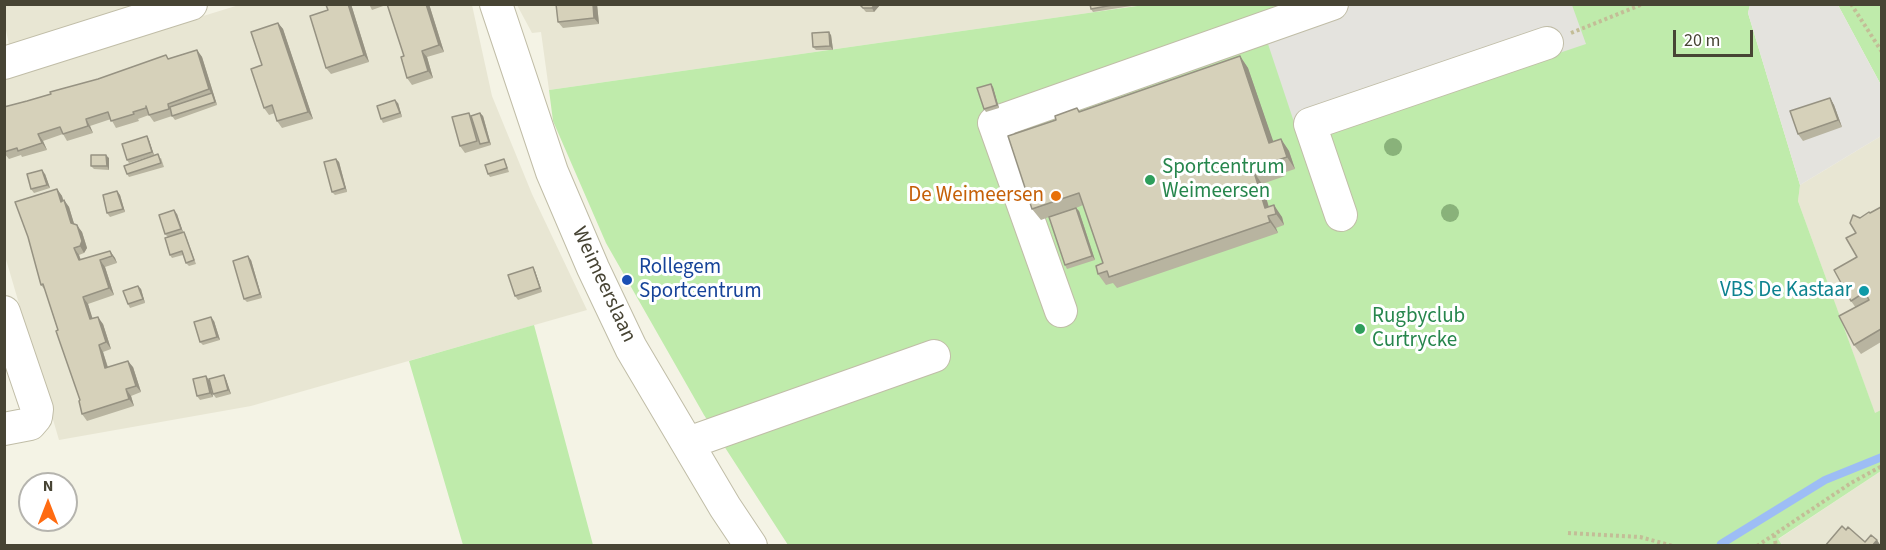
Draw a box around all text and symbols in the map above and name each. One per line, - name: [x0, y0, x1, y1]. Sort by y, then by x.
- scale bar: [1676, 18, 1756, 56]
- text: 20 m: [1684, 28, 1720, 53]
- place label: Sportcentrum Weimeersen: [1162, 155, 1285, 205]
- marker: Sportcentrum Weimeersen: [1143, 173, 1157, 187]
- place label: De Weimeersen: [908, 183, 1044, 209]
- marker: De Weimeersen: [1049, 189, 1063, 203]
- street label: Weimeerslaan: [565, 223, 641, 347]
- place label: Rollegem Sportcentrum: [639, 255, 762, 305]
- marker: Rollegem Sportcentrum: [620, 273, 634, 287]
- place label: VBS De Kastaar: [1720, 278, 1852, 304]
- marker: VBS De Kastaar: [1857, 284, 1871, 298]
- place label: Rugbyclub Curtrycke: [1372, 304, 1465, 354]
- marker: Rugbyclub Curtrycke: [1353, 322, 1367, 336]
- north arrow: [18, 472, 78, 532]
- text: N: [43, 475, 53, 497]

